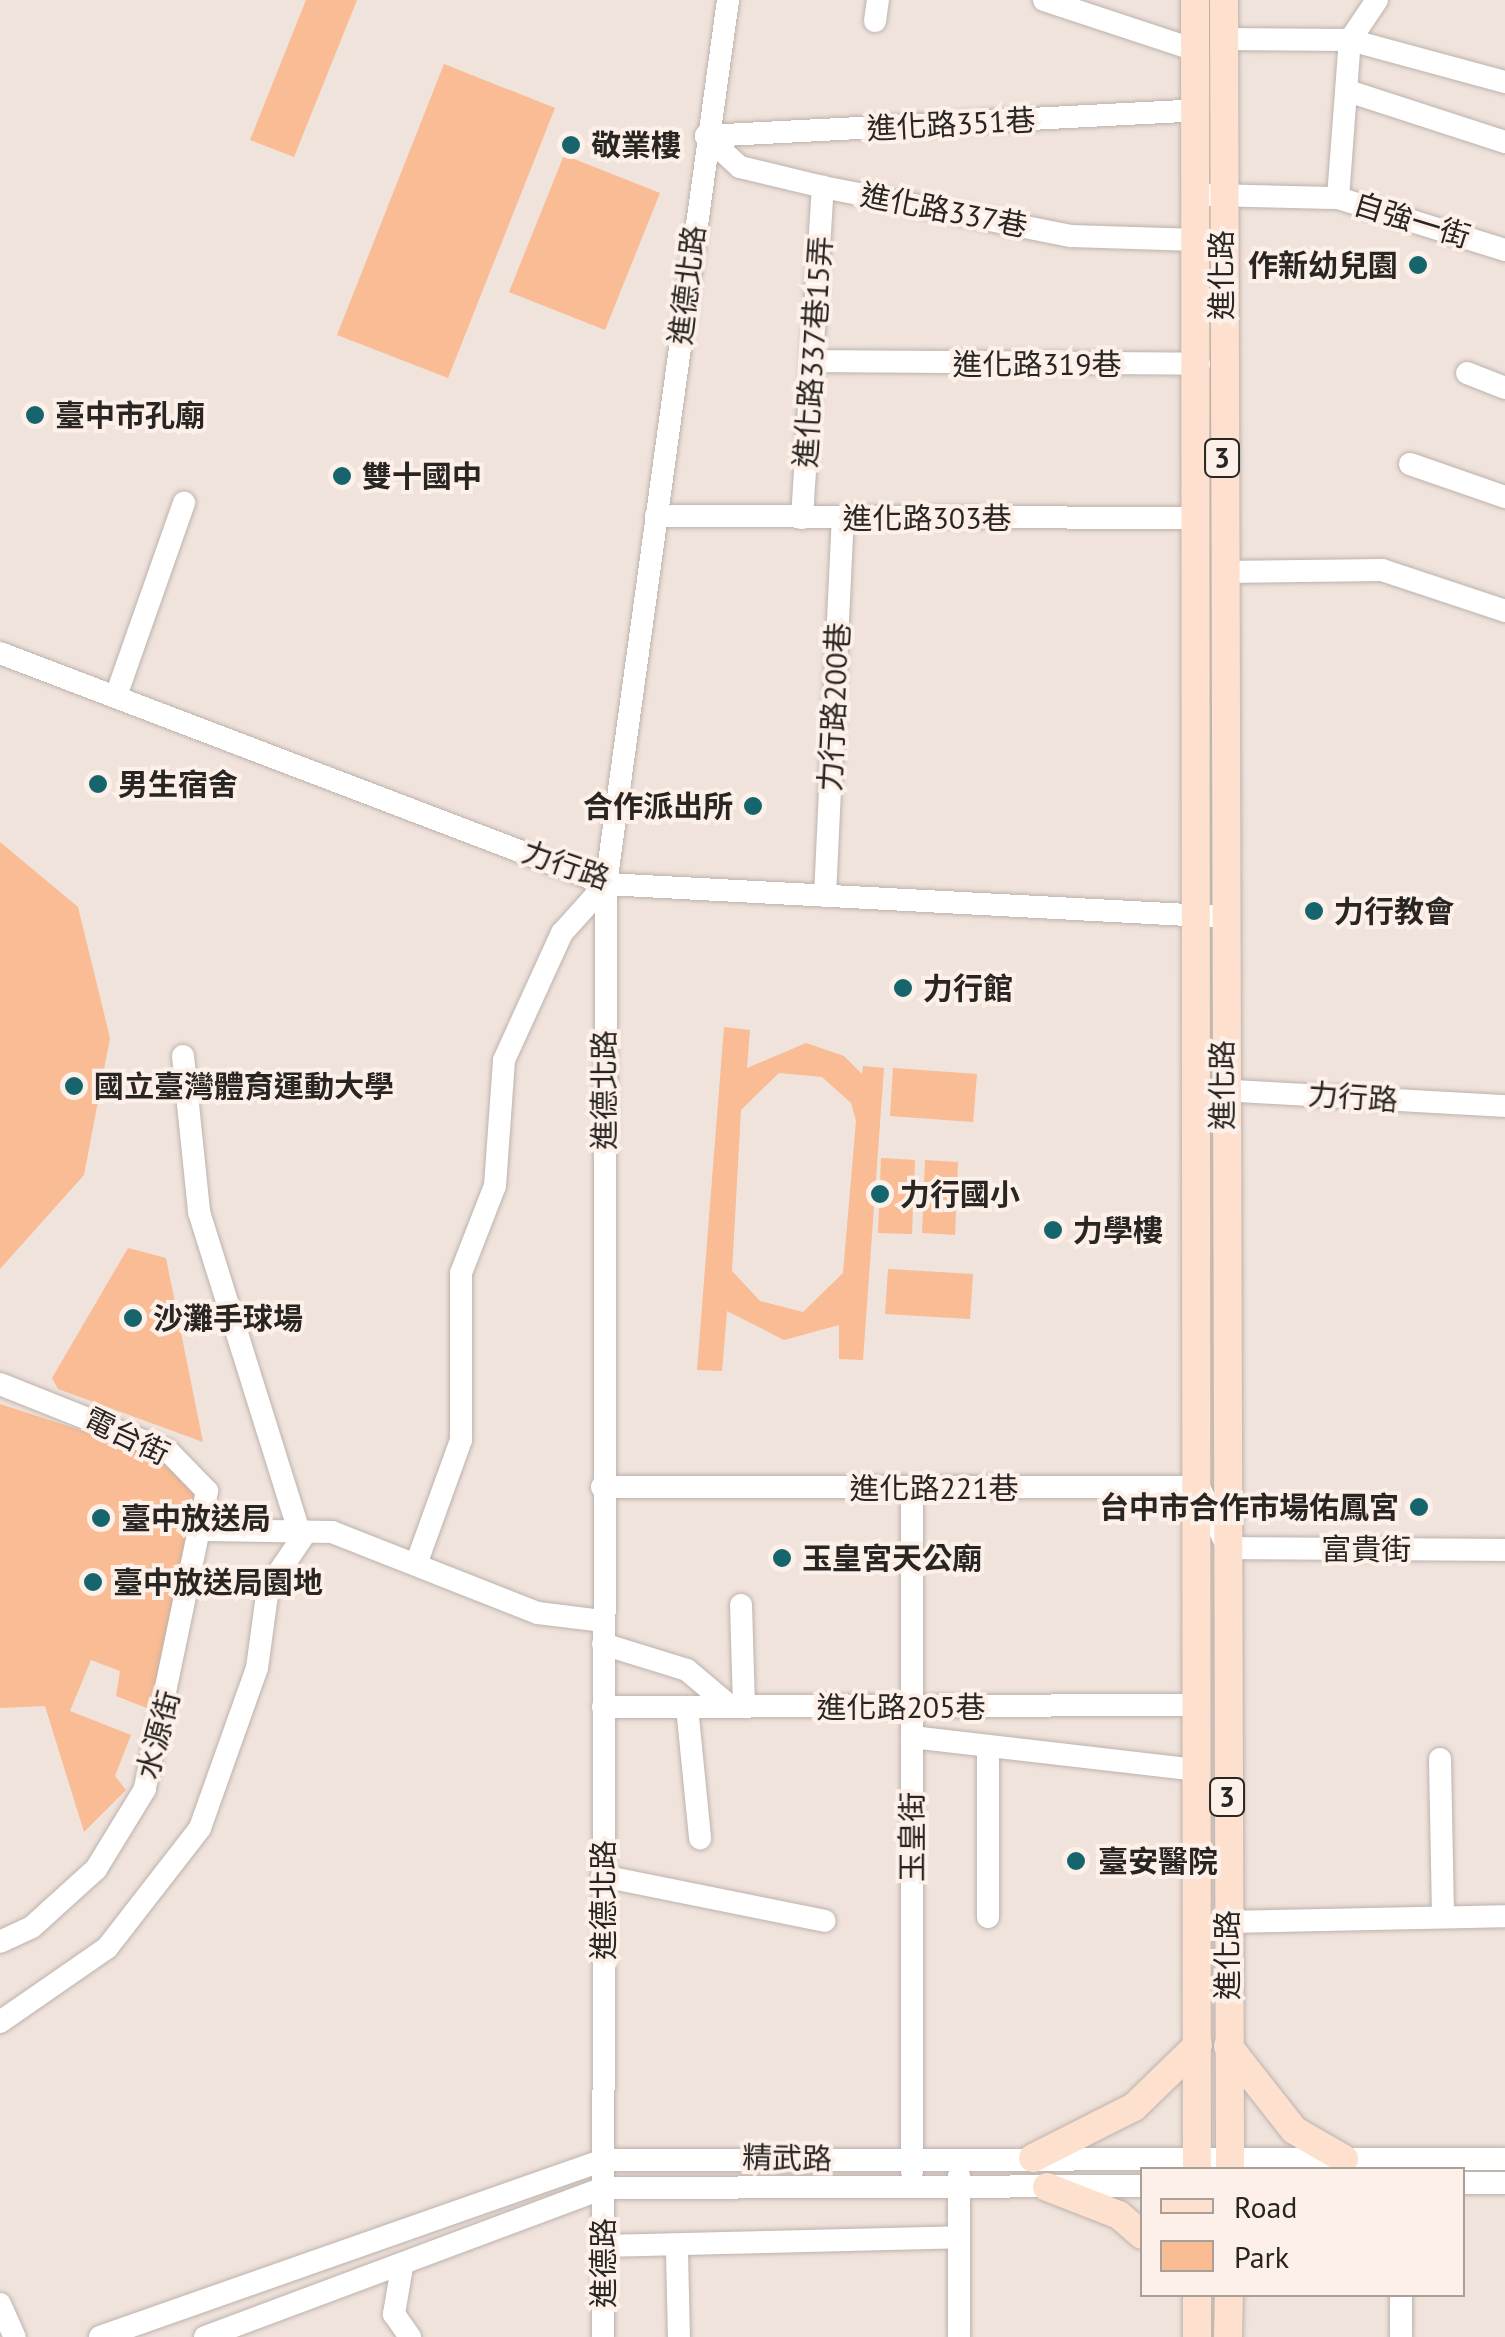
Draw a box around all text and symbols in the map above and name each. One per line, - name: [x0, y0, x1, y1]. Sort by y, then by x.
- street label: 進化路351巷: [866, 102, 1036, 146]
- place label: 敬業樓: [591, 127, 681, 163]
- marker: 敬業樓: [560, 134, 582, 156]
- street label: 進化路337巷: [858, 176, 1030, 244]
- street label: 自強一街: [1349, 185, 1475, 255]
- street label: 進德北路: [662, 223, 712, 347]
- street label: 進化路: [1203, 230, 1239, 320]
- street label: 進化路337巷15弄: [787, 235, 839, 469]
- place label: 作新幼兒園: [1248, 247, 1398, 283]
- marker: 作新幼兒園: [1407, 254, 1429, 276]
- street label: 進化路319巷: [952, 346, 1122, 382]
- place label: 臺中市孔廟: [55, 397, 205, 433]
- marker: 臺中市孔廟: [24, 404, 46, 426]
- road number: 3: [1202, 435, 1242, 481]
- place label: 雙十國中: [362, 458, 482, 494]
- marker: 雙十國中: [331, 465, 353, 487]
- street label: 進化路303巷: [842, 500, 1012, 536]
- street label: 力行路200巷: [812, 622, 856, 792]
- place label: 男生宿舍: [118, 766, 238, 802]
- marker: 男生宿舍: [87, 773, 109, 795]
- place label: 合作派出所: [583, 788, 733, 824]
- marker: 合作派出所: [742, 795, 764, 817]
- street label: 力行路: [518, 833, 614, 897]
- place label: 力行教會: [1334, 893, 1454, 929]
- marker: 力行教會: [1303, 900, 1325, 922]
- place label: 力行館: [923, 970, 1013, 1006]
- marker: 力行館: [892, 977, 914, 999]
- street label: 進德北路: [586, 1030, 622, 1150]
- street label: 進化路: [1204, 1040, 1240, 1130]
- place label: 國立臺灣體育運動大學: [94, 1068, 394, 1104]
- marker: 國立臺灣體育運動大學: [63, 1075, 85, 1097]
- street label: 力行路: [1307, 1076, 1399, 1118]
- place label: 力行國小: [900, 1176, 1020, 1212]
- marker: 力行國小: [869, 1183, 891, 1205]
- place label: 力學樓: [1073, 1212, 1163, 1248]
- marker: 力學樓: [1042, 1219, 1064, 1241]
- place label: 沙灘手球場: [153, 1300, 303, 1336]
- marker: 沙灘手球場: [122, 1307, 144, 1329]
- street label: 電台街: [79, 1400, 175, 1472]
- street label: 進化路221巷: [849, 1470, 1019, 1506]
- place label: 台中市合作市場佑鳳宮: [1099, 1489, 1399, 1525]
- marker: 台中市合作市場佑鳳宮: [1408, 1496, 1430, 1518]
- place label: 臺中放送局: [121, 1500, 271, 1536]
- marker: 臺中放送局: [90, 1507, 112, 1529]
- street label: 富貴街: [1321, 1531, 1411, 1567]
- place label: 玉皇宮天公廟: [802, 1540, 982, 1576]
- marker: 玉皇宮天公廟: [771, 1547, 793, 1569]
- place label: 臺中放送局園地: [113, 1564, 323, 1600]
- marker: 臺中放送局園地: [82, 1571, 104, 1593]
- street label: 水源街: [129, 1687, 187, 1783]
- street label: 進化路205巷: [816, 1689, 986, 1725]
- road number: 3: [1207, 1774, 1247, 1820]
- street label: 玉皇街: [894, 1792, 930, 1882]
- street label: 進德北路: [585, 1840, 621, 1960]
- place label: 臺安醫院: [1098, 1843, 1218, 1879]
- marker: 臺安醫院: [1063, 1848, 1089, 1874]
- street label: 進化路: [1209, 1910, 1245, 2000]
- street label: 精武路: [742, 2139, 832, 2177]
- legend: [1140, 2167, 1465, 2297]
- text: Road: [1234, 2187, 1298, 2226]
- street label: 進德路: [585, 2218, 621, 2308]
- text: Park: [1234, 2237, 1289, 2276]

